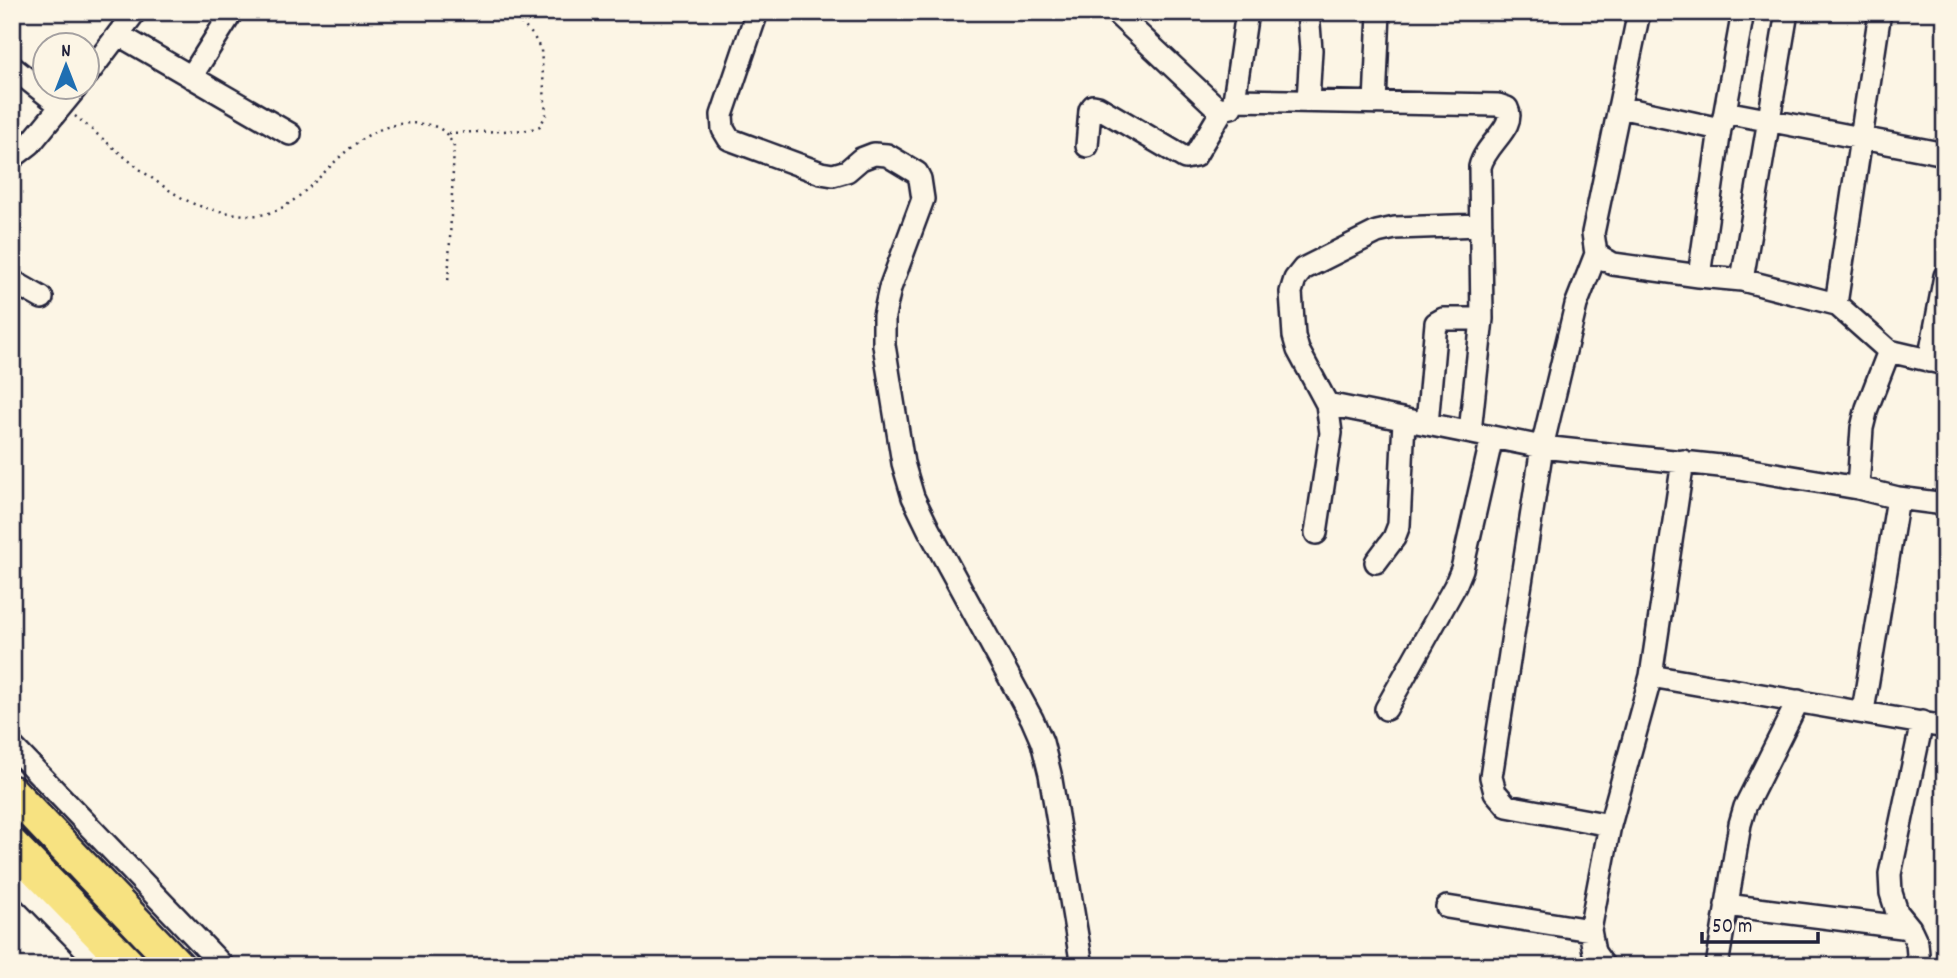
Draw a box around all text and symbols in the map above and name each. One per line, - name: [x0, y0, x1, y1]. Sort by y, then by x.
- north arrow: [32, 32, 102, 102]
- text: N: [61, 39, 71, 66]
- scale bar: [1702, 901, 1817, 945]
- text: 50 m: [1712, 913, 1752, 943]

